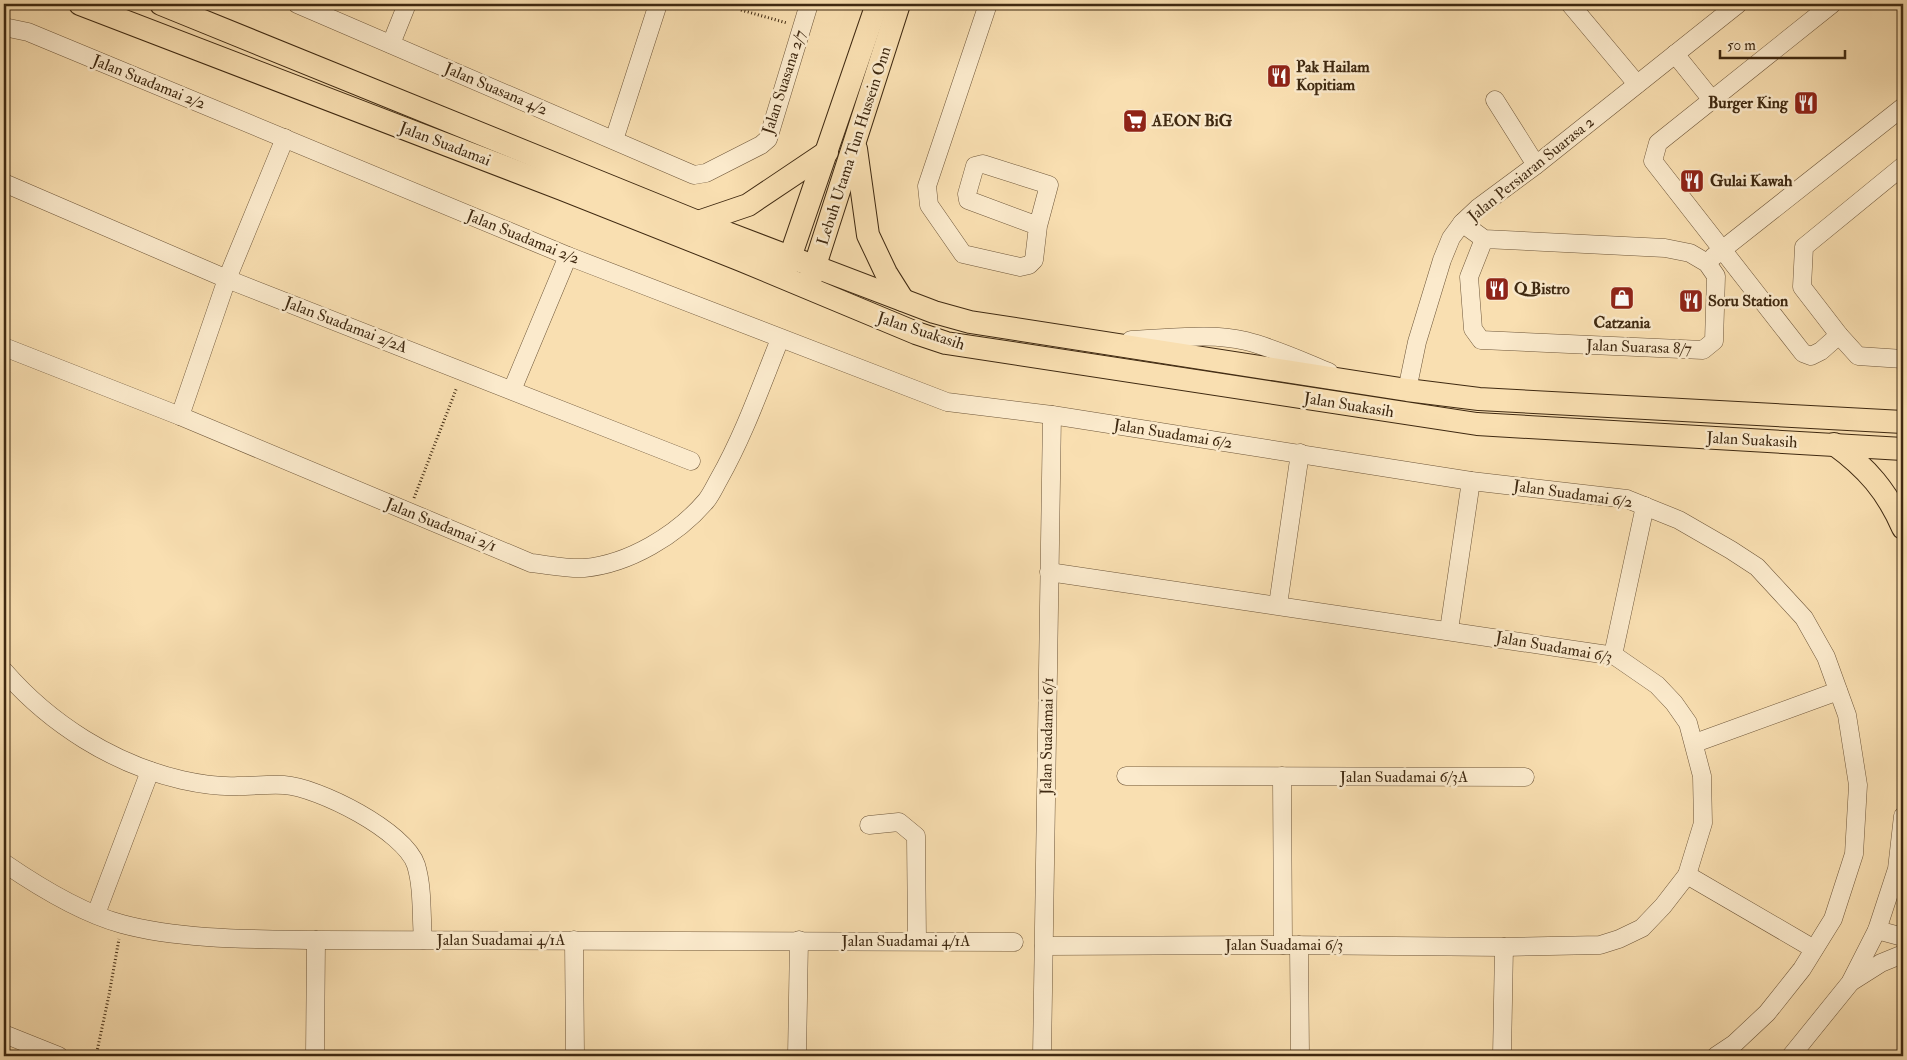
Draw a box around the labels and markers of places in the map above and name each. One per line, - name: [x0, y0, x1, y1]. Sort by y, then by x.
- place label: Pak Hailam Kopitiam: [1296, 57, 1370, 96]
- restaurant icon: Pak Hailam Kopitiam: [1266, 63, 1292, 89]
- restaurant icon: Burger King: [1793, 90, 1819, 116]
- place label: Burger King: [1708, 93, 1789, 114]
- supermarket icon: AEON BiG: [1122, 108, 1148, 134]
- place label: AEON BiG: [1151, 111, 1233, 131]
- restaurant icon: Gulai Kawah: [1679, 168, 1705, 194]
- place label: Gulai Kawah: [1710, 171, 1793, 191]
- restaurant icon: Q Bistro: [1484, 276, 1510, 302]
- place label: Q Bistro: [1514, 279, 1570, 299]
- shop icon: Catzania: [1609, 285, 1635, 311]
- restaurant icon: Soru Station: [1678, 288, 1704, 314]
- place label: Soru Station: [1708, 291, 1789, 311]
- place label: Catzania: [1594, 313, 1651, 333]

